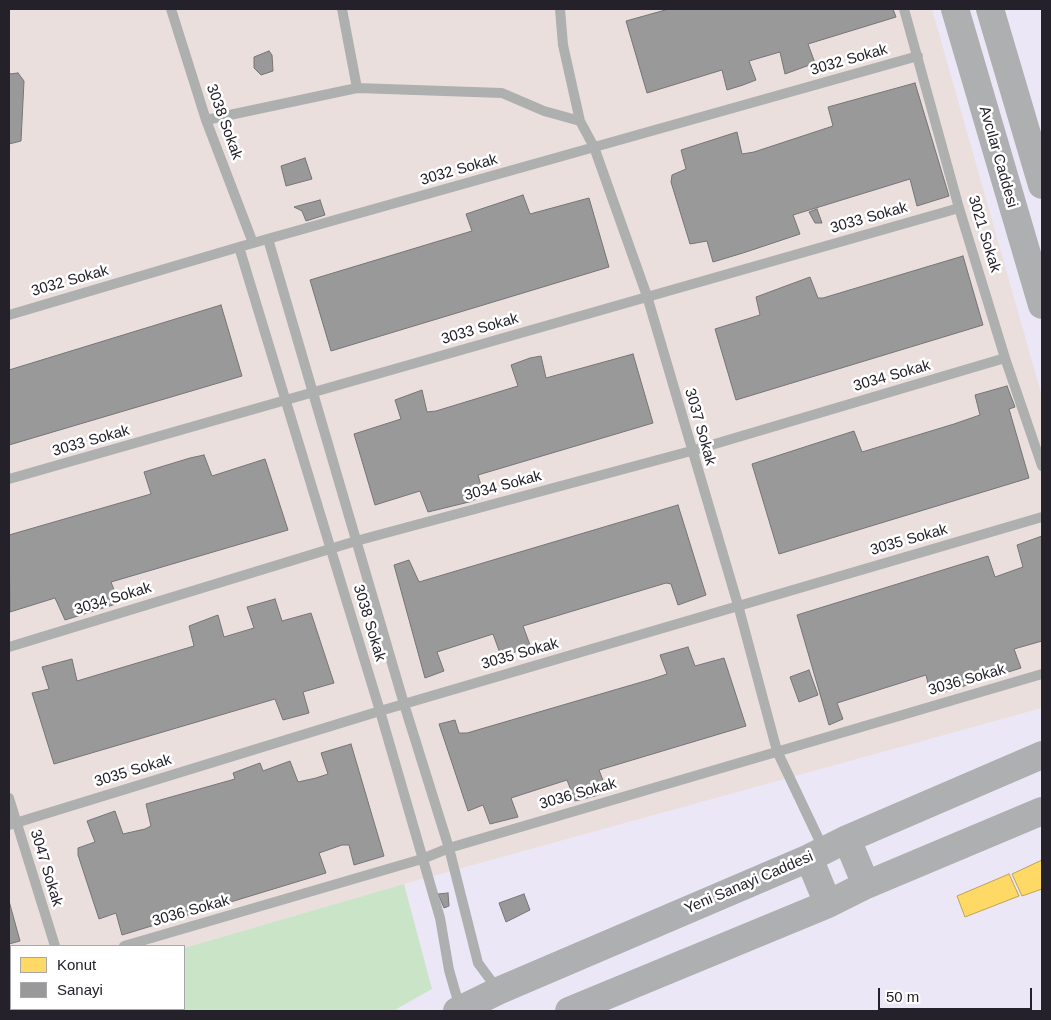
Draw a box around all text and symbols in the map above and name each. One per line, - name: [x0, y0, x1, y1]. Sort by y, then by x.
- street label: 3032 Sokak: [808, 40, 890, 80]
- street label: 3038 Sokak: [202, 82, 246, 162]
- street label: Avcılar Caddesi: [975, 104, 1021, 210]
- street label: 3032 Sokak: [418, 150, 500, 190]
- street label: 3021 Sokak: [964, 193, 1004, 275]
- street label: 3033 Sokak: [828, 198, 910, 238]
- street label: 3032 Sokak: [29, 261, 111, 301]
- street label: 3033 Sokak: [439, 309, 521, 349]
- street label: 3034 Sokak: [851, 356, 933, 396]
- street label: 3037 Sokak: [680, 386, 720, 468]
- street label: 3033 Sokak: [50, 421, 132, 461]
- street label: 3034 Sokak: [462, 467, 544, 505]
- street label: 3035 Sokak: [868, 520, 950, 560]
- street label: 3034 Sokak: [72, 579, 154, 619]
- street label: 3038 Sokak: [349, 582, 389, 664]
- street label: 3035 Sokak: [479, 634, 561, 674]
- street label: 3036 Sokak: [926, 660, 1008, 700]
- street label: 3035 Sokak: [92, 751, 174, 791]
- street label: 3036 Sokak: [537, 774, 619, 814]
- street label: 3047 Sokak: [26, 827, 66, 909]
- street label: Yeni Sanayi Caddesi: [682, 848, 816, 918]
- street label: 3036 Sokak: [150, 891, 232, 931]
- legend: [10, 945, 185, 1010]
- text: Konut: [57, 956, 96, 973]
- scale bar: [881, 978, 1035, 1010]
- text: Sanayi: [57, 981, 103, 998]
- text: 50 m: [886, 988, 919, 1005]

